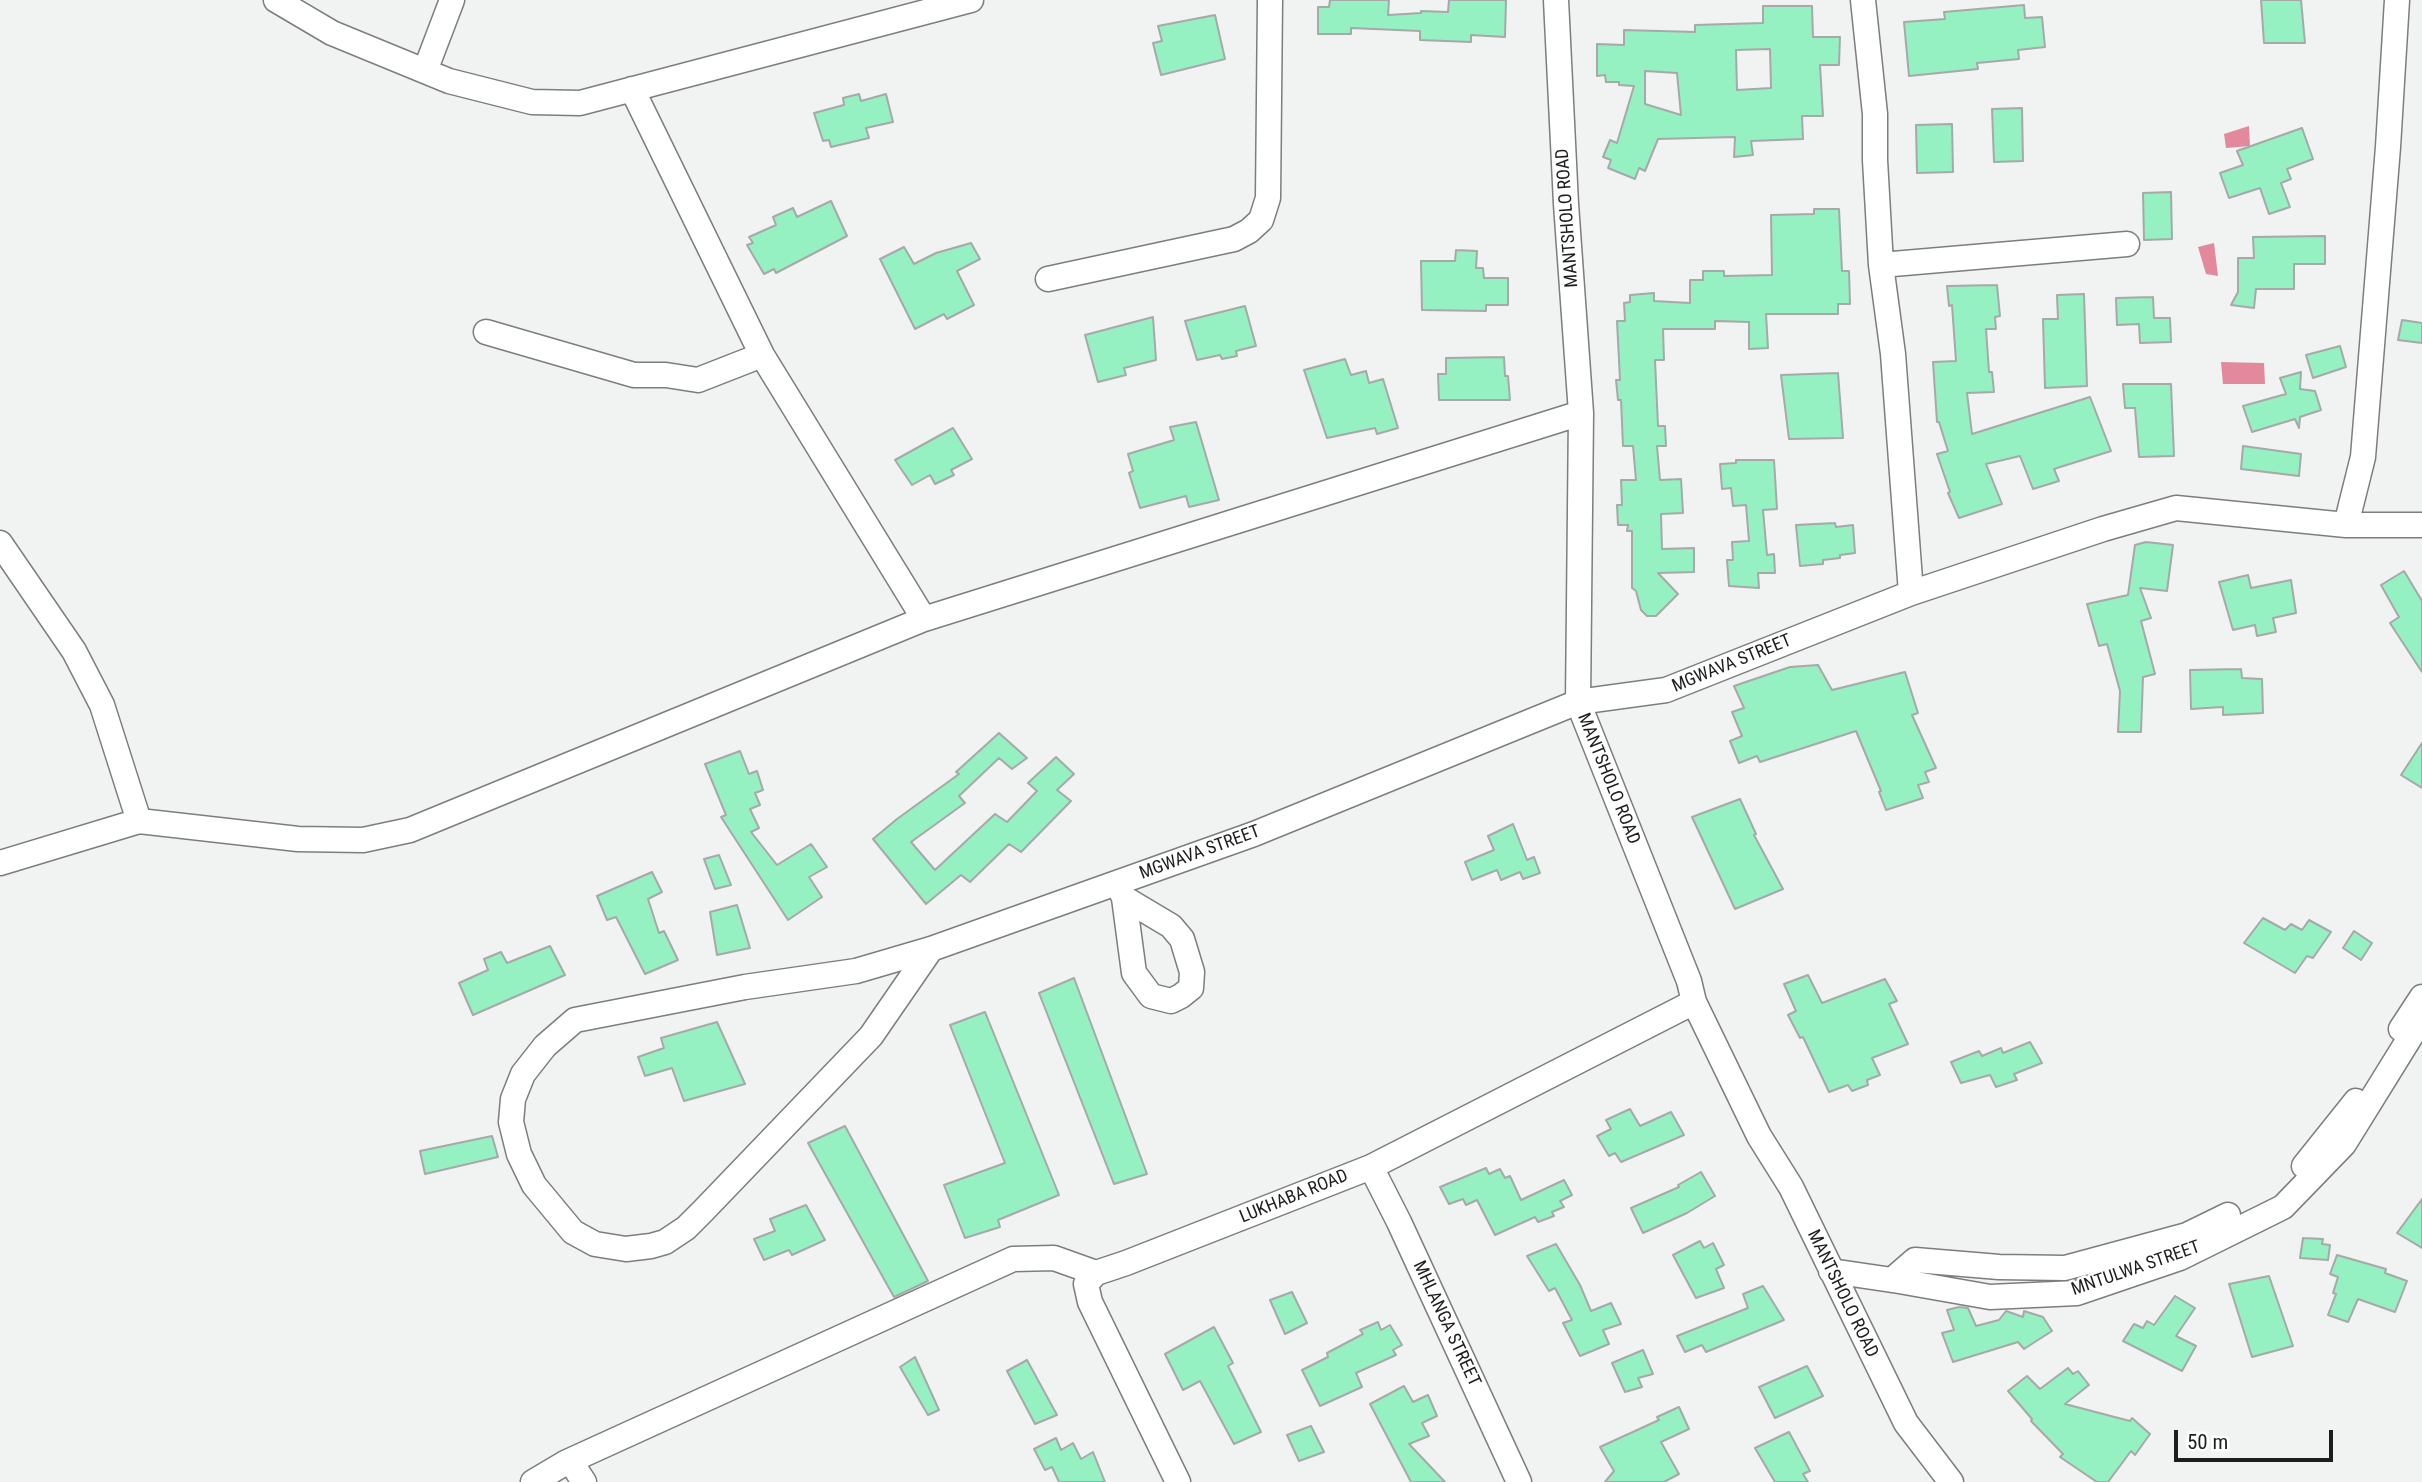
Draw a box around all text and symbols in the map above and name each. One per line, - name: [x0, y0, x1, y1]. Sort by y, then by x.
- street label: MANTSHOLO ROAD: [1552, 148, 1584, 288]
- street label: MGWAVA STREET: [1669, 630, 1795, 698]
- street label: MANTSHOLO ROAD: [1572, 710, 1644, 848]
- street label: MGWAVA STREET: [1137, 821, 1263, 885]
- street label: LUKHABA ROAD: [1237, 1165, 1351, 1229]
- street label: MANTSHOLO ROAD: [1802, 1227, 1882, 1361]
- street label: MNTULWA STREET: [2069, 1237, 2203, 1301]
- street label: MHLANGA STREET: [1408, 1258, 1484, 1390]
- scale bar: [2177, 1416, 2336, 1460]
- text: 50 m: [2187, 1430, 2228, 1454]

